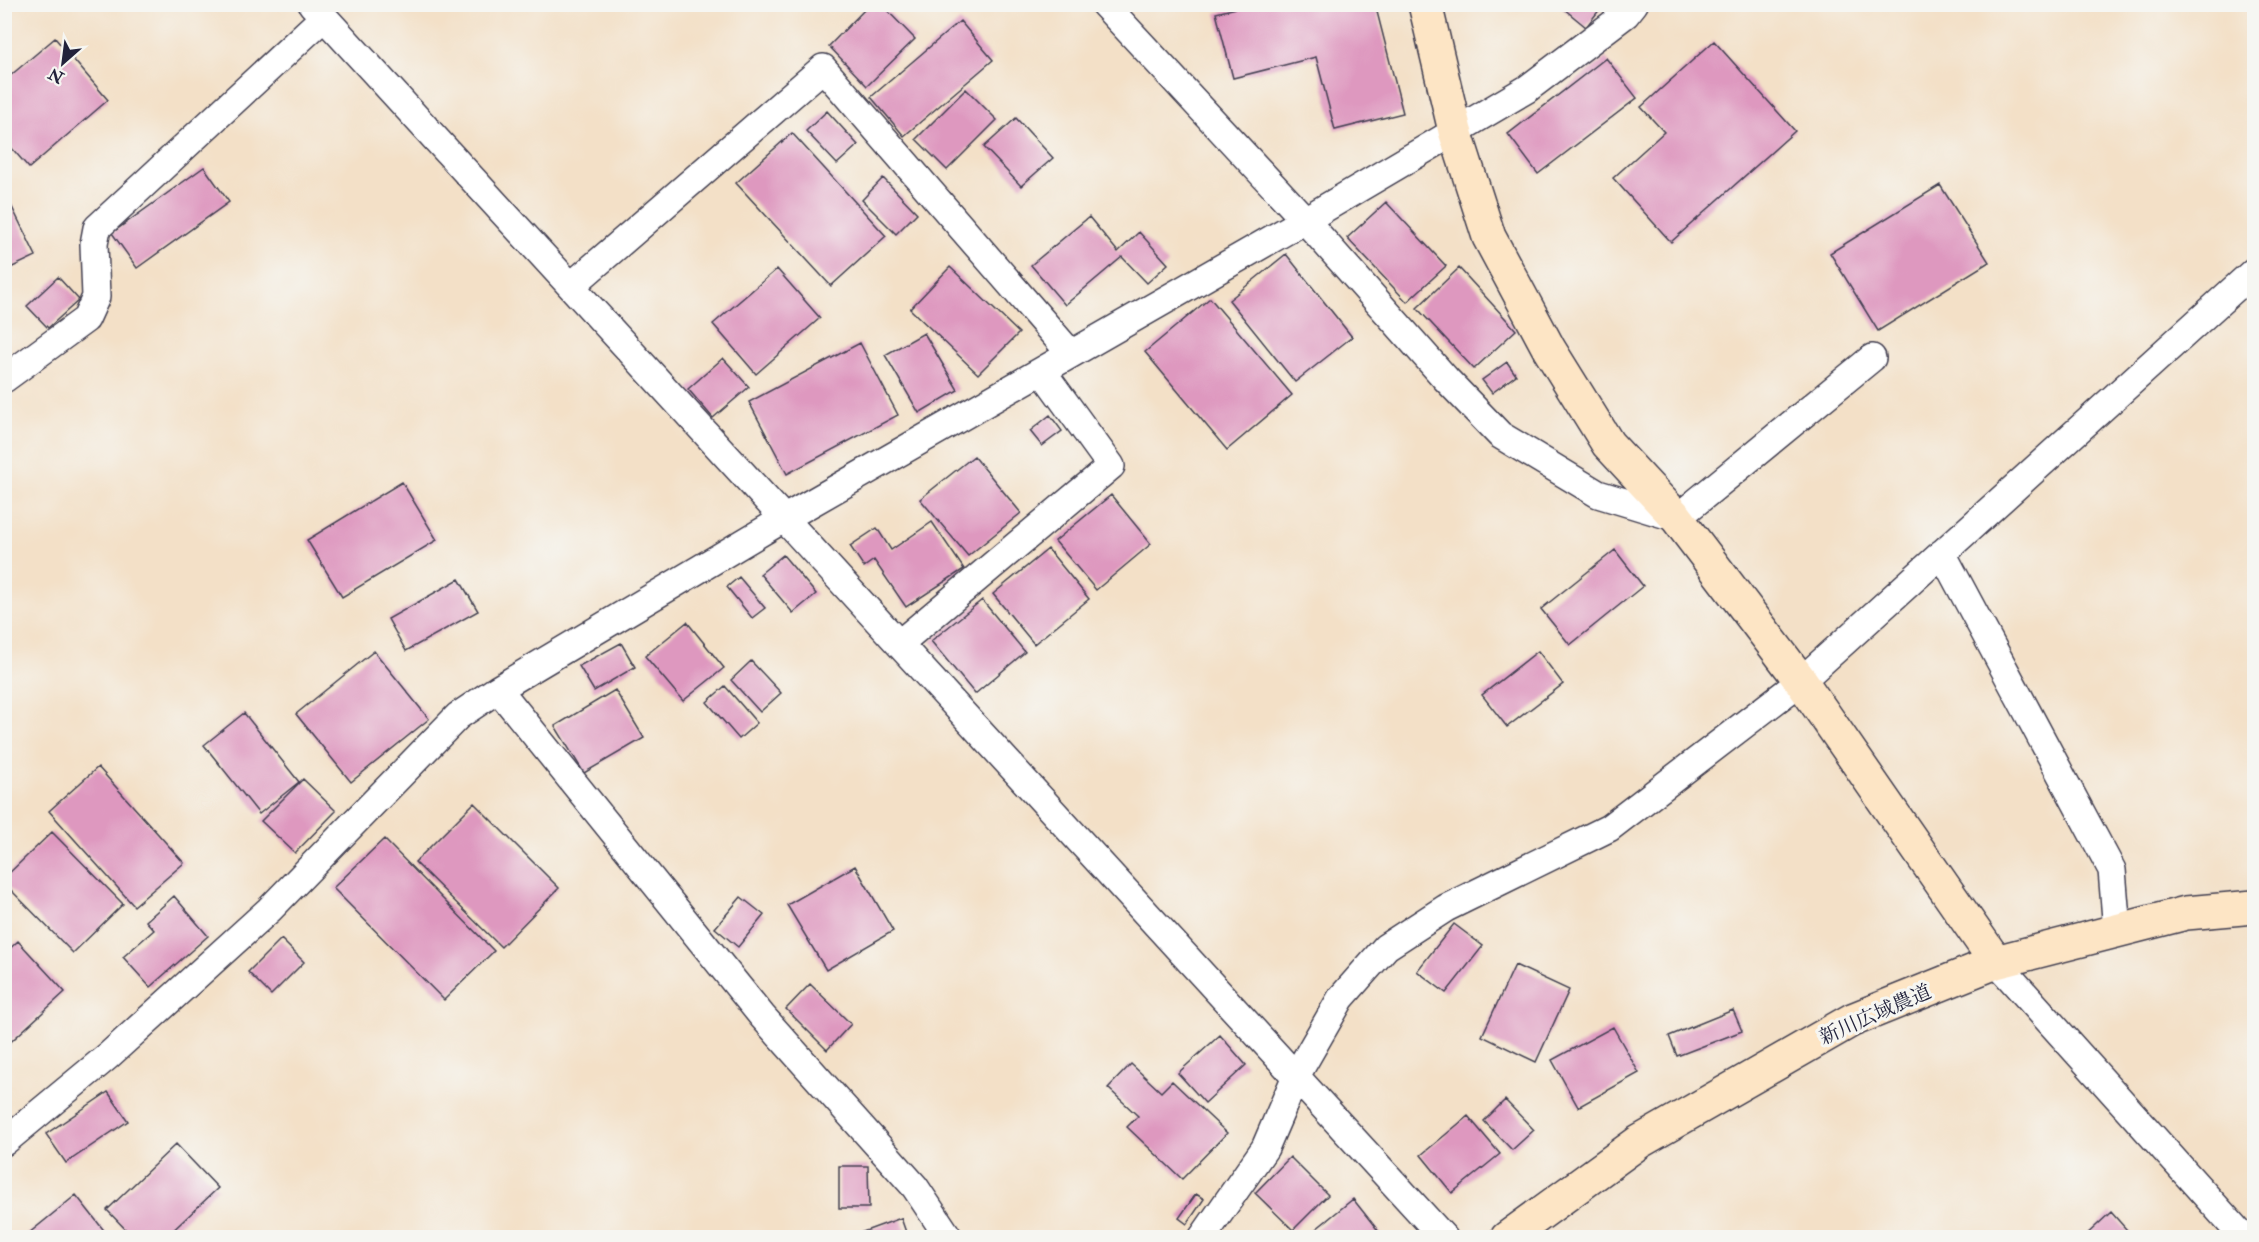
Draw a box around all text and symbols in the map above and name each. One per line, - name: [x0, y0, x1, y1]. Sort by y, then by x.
- north arrow: [33, 33, 93, 93]
- text: N: [45, 63, 68, 88]
- street label: 新川広域農道: [1815, 979, 1935, 1050]

